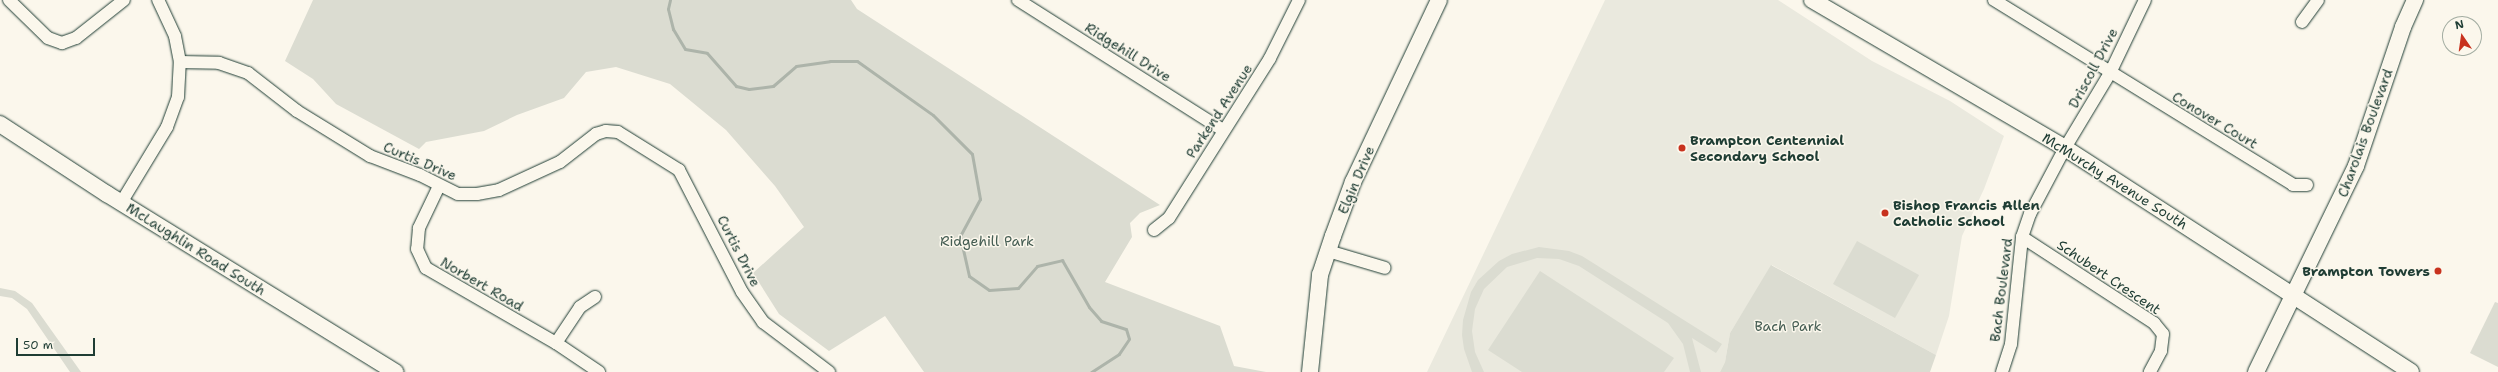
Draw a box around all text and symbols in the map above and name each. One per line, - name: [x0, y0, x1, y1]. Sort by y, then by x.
- north arrow: [2442, 16, 2482, 56]
- text: N: [2453, 17, 2465, 33]
- street label: Ridgehill Drive: [1082, 19, 1174, 85]
- street label: Driscoll Drive: [2065, 25, 2121, 111]
- street label: Parkend Avenue: [1182, 61, 1256, 161]
- street label: Charolais Boulevard: [2334, 67, 2396, 199]
- street label: Conover Court: [2169, 88, 2261, 152]
- street label: McMurchy Avenue South: [2039, 129, 2191, 233]
- place label: Brampton Centennial Secondary School: [1690, 132, 1844, 164]
- street label: Curtis Drive: [381, 138, 459, 184]
- street label: Elgin Drive: [1334, 143, 1378, 217]
- marker: Brampton Centennial Secondary School: [1677, 143, 1687, 153]
- place label: Bishop Francis Allen Catholic School: [1893, 197, 2040, 230]
- street label: McLaughlin Road South: [123, 199, 269, 299]
- marker: Bishop Francis Allen Catholic School: [1880, 208, 1890, 218]
- street label: Curtis Drive: [714, 212, 764, 290]
- park label: Ridgehill Park: [940, 233, 1034, 249]
- street label: Schubert Crescent: [2054, 236, 2164, 318]
- street label: Bach Boulevard: [1986, 237, 2016, 343]
- street label: Norbert Road: [437, 253, 527, 315]
- place label: Brampton Towers: [2302, 263, 2430, 279]
- marker: Brampton Towers: [2433, 266, 2443, 276]
- park label: Bach Park: [1754, 318, 1822, 334]
- scale bar: [18, 330, 97, 356]
- text: 50 m: [23, 337, 53, 353]

